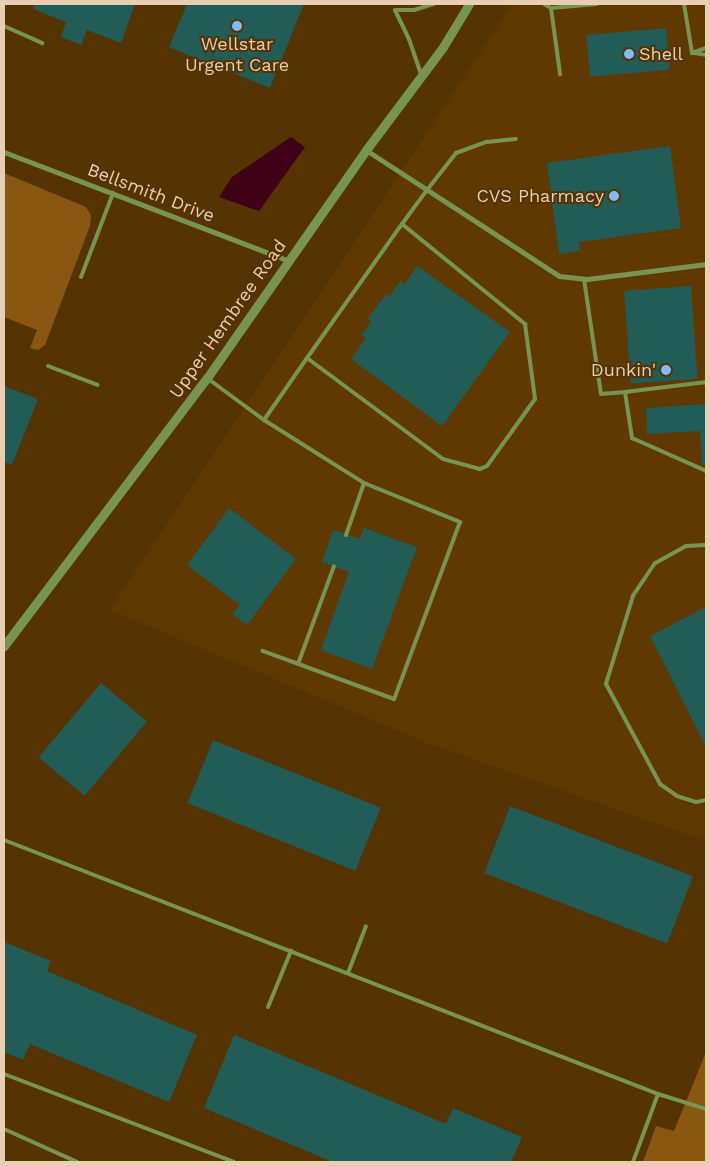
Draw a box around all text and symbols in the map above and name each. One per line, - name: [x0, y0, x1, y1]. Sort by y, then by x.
- marker: Wellstar Urgent Care: [231, 20, 243, 32]
- place label: Wellstar Urgent Care: [185, 34, 289, 76]
- place label: Shell: [639, 43, 683, 65]
- marker: Shell: [623, 48, 635, 60]
- street label: Bellsmith Drive: [84, 159, 218, 227]
- place label: CVS Pharmacy: [477, 185, 604, 207]
- marker: CVS Pharmacy: [608, 190, 620, 202]
- street label: Upper Hembree Road: [165, 235, 291, 403]
- place label: Dunkin': [591, 359, 656, 381]
- marker: Dunkin': [660, 364, 672, 376]

